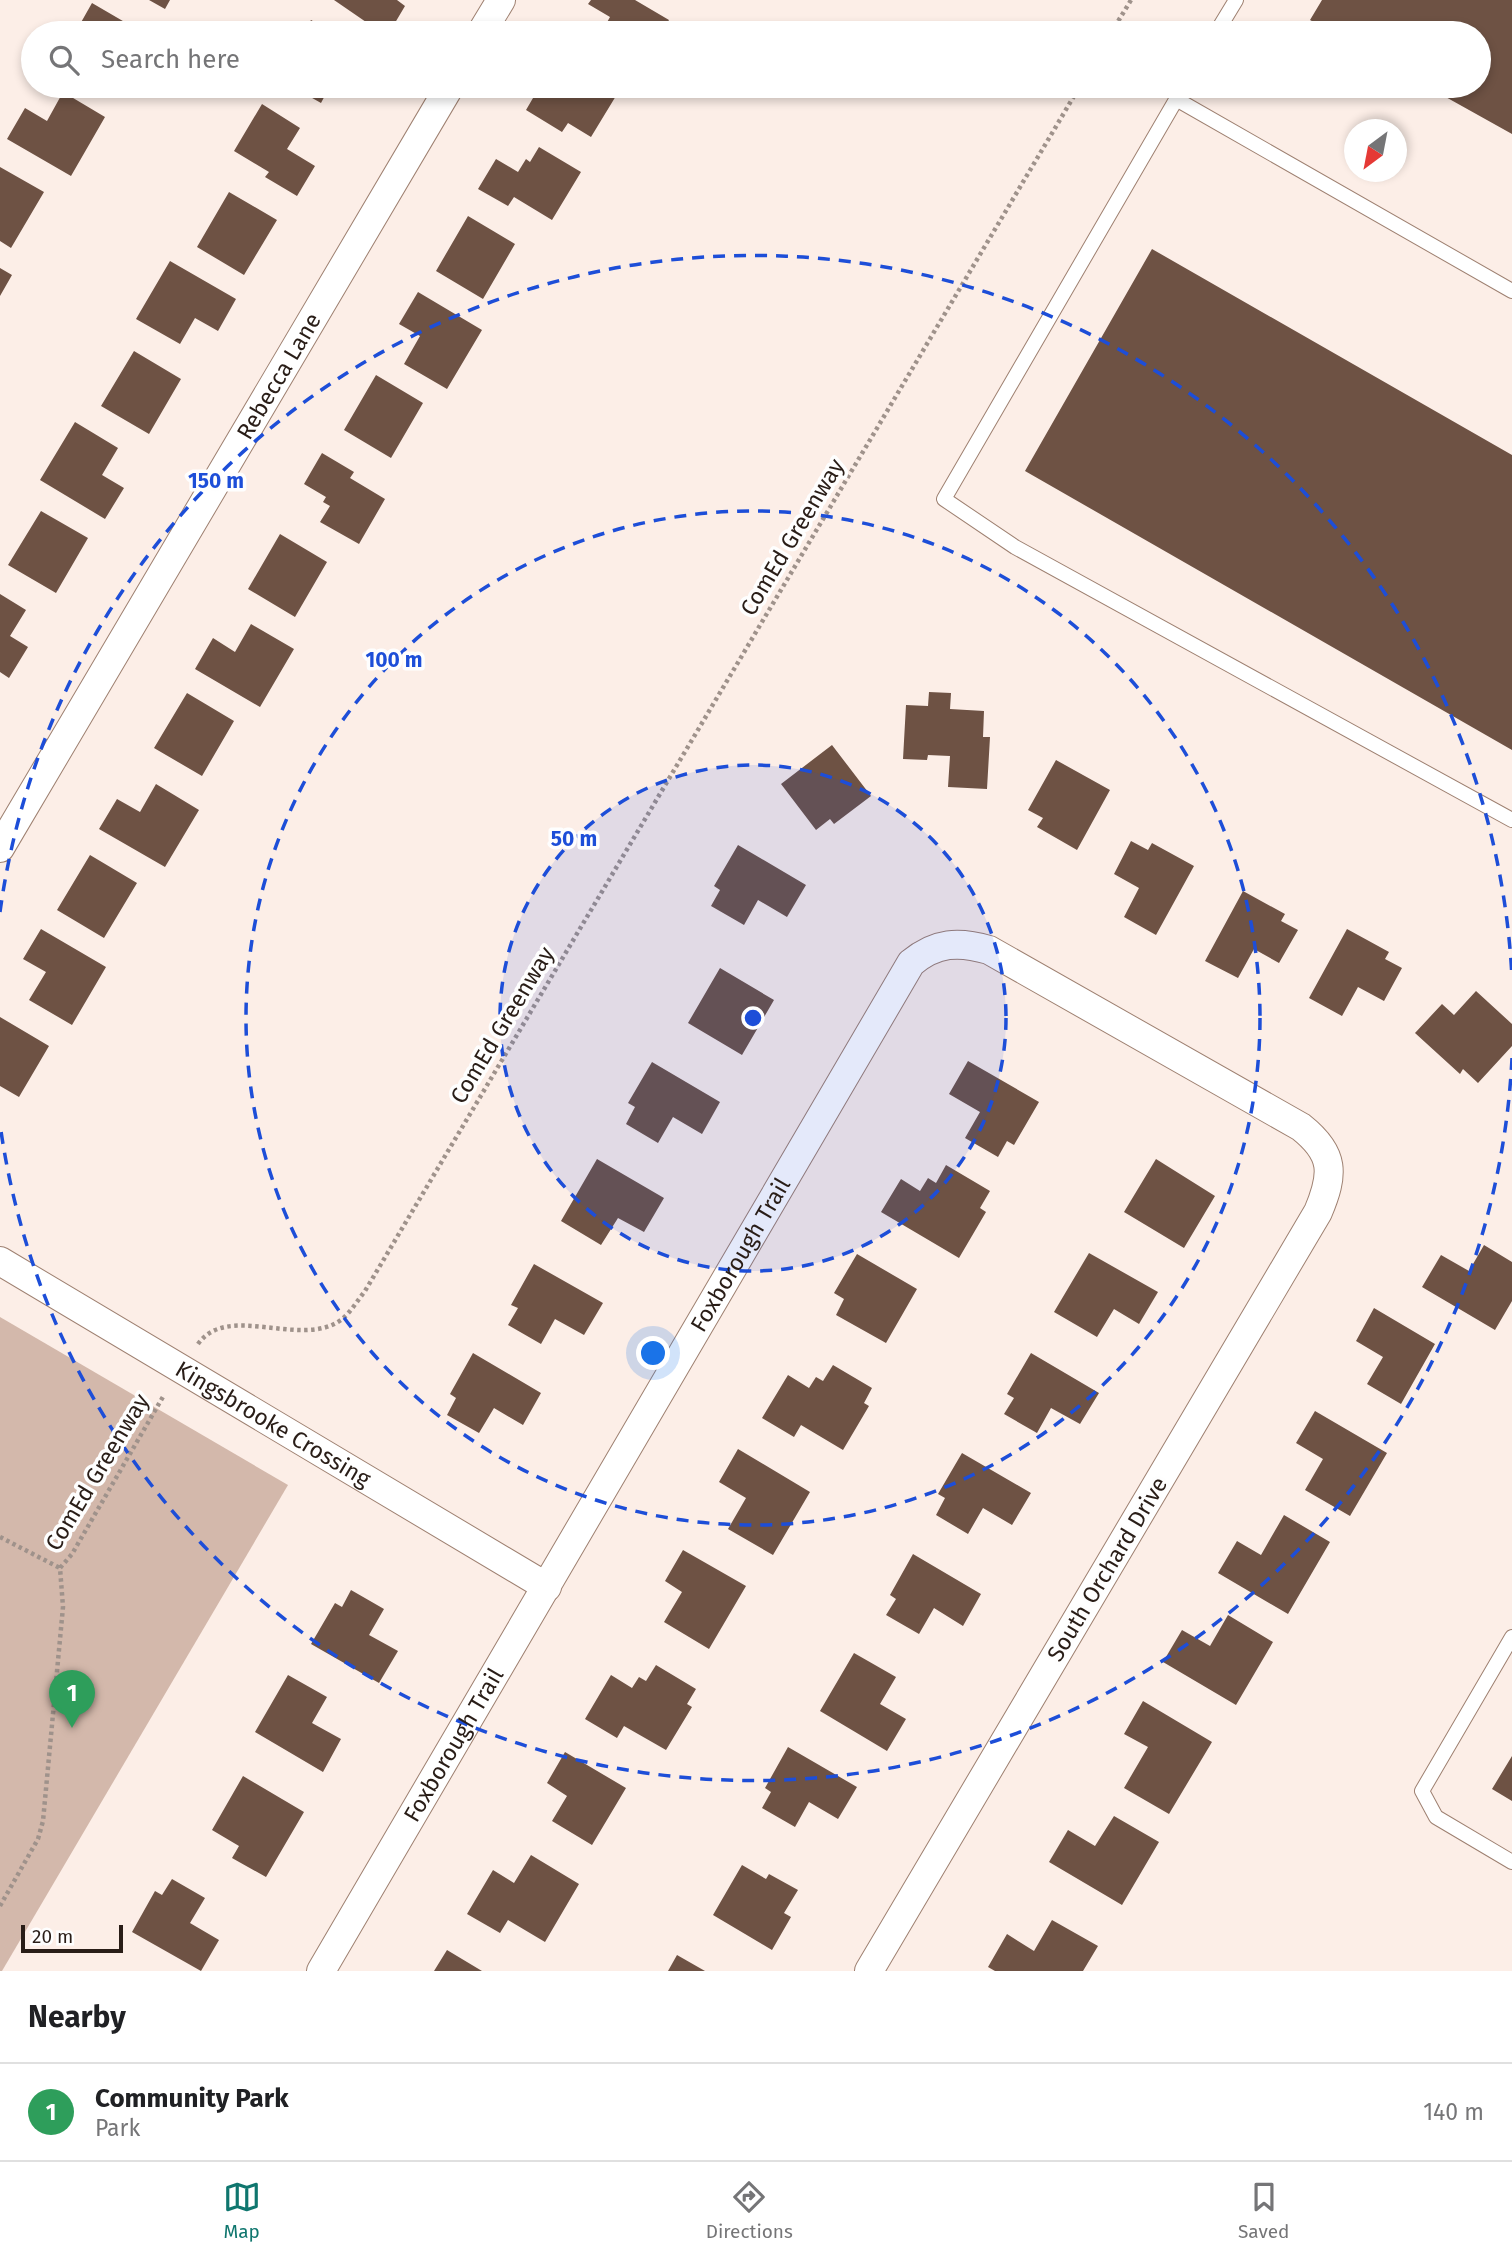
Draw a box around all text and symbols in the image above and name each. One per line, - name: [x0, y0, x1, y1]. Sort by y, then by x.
- search box: [21, 21, 1491, 98]
- icon: search: [45, 41, 83, 79]
- text: Search here: [101, 44, 240, 75]
- north arrow: [1344, 119, 1407, 182]
- street label: Rebecca Lane: [230, 308, 327, 444]
- street label: ComEd Greenway: [734, 453, 850, 621]
- text: 150 m: [188, 468, 244, 494]
- text: 100 m: [365, 647, 423, 673]
- text: 50 m: [551, 826, 597, 852]
- street label: ComEd Greenway: [444, 941, 560, 1109]
- centre of rings: [741, 1006, 765, 1030]
- street label: Foxborough Trail: [684, 1172, 796, 1337]
- your location: [636, 1336, 670, 1370]
- street label: Kingsbrooke Crossing: [170, 1355, 376, 1493]
- street label: ComEd Greenway: [39, 1388, 155, 1556]
- street label: South Orchard Drive: [1041, 1472, 1173, 1666]
- street label: Foxborough Trail: [397, 1663, 509, 1827]
- pin: 1: [49, 1670, 95, 1728]
- scale bar: [21, 1922, 122, 1954]
- text: 20 m: [32, 1925, 73, 1948]
- text: Nearby: [28, 1999, 126, 2035]
- text: Community Park: [95, 2083, 289, 2114]
- text: 1: [46, 2098, 56, 2126]
- text: 140 m: [1423, 2098, 1484, 2126]
- text: Park: [95, 2114, 140, 2142]
- tab: Map: [223, 2178, 261, 2243]
- tab: Directions: [706, 2178, 793, 2243]
- tab: Saved: [1238, 2178, 1289, 2243]

